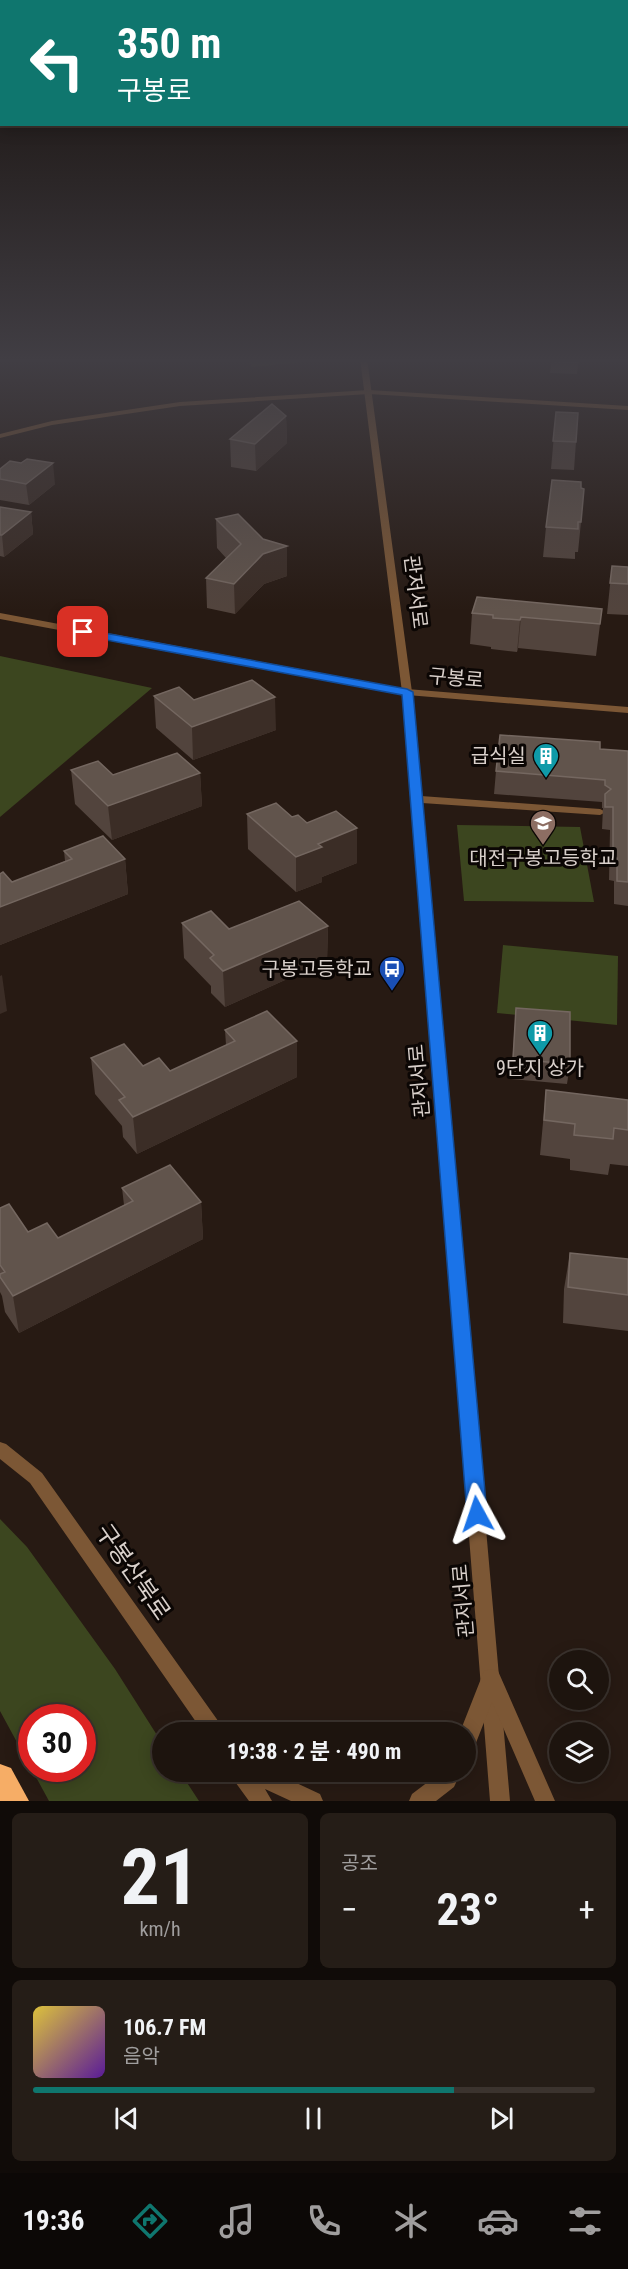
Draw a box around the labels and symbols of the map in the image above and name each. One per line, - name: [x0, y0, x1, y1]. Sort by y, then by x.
- street label: 관저서로: [400, 554, 432, 630]
- pin: [57, 606, 108, 657]
- street label: 구봉로: [427, 664, 485, 692]
- building icon: 급식실: [531, 741, 561, 779]
- place label: 급식실: [471, 744, 526, 768]
- school or university icon: 대전구봉고등학교: [528, 808, 558, 846]
- place label: 대전구봉고등학교: [469, 846, 617, 870]
- bus stop icon: 구봉고등학교: [377, 954, 407, 992]
- place label: 구봉고등학교: [262, 957, 372, 981]
- building icon: 9단지 상가: [525, 1018, 555, 1056]
- street label: 관저서로: [404, 1043, 434, 1119]
- place label: 9단지 상가: [496, 1056, 584, 1080]
- position arrow: [445, 1482, 509, 1546]
- street label: 구봉산북로: [90, 1519, 176, 1625]
- street label: 관저서로: [448, 1563, 478, 1639]
- speed limit sign: 30: [18, 1704, 96, 1782]

